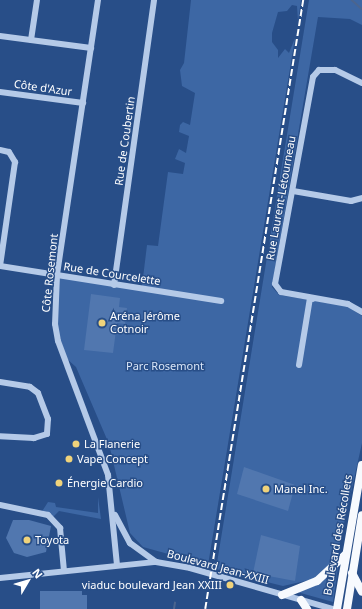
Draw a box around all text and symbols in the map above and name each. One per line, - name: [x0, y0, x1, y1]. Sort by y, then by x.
- street label: Côte d'Azur: [13, 77, 73, 99]
- street label: Rue de Coubertin: [112, 95, 138, 187]
- street label: Rue Laurent-Létourneau: [264, 135, 298, 261]
- street label: Côte Rosemont: [39, 233, 61, 313]
- street label: Rue de Courcelette: [63, 260, 161, 288]
- place label: Aréna Jérôme Cotnoir: [110, 310, 180, 336]
- marker: Aréna Jérôme Cotnoir: [97, 318, 107, 328]
- park label: Parc Rosemont: [126, 359, 204, 373]
- place label: La Flanerie: [84, 437, 140, 451]
- marker: La Flanerie: [71, 439, 81, 449]
- place label: Vape Concept: [77, 452, 148, 466]
- marker: Vape Concept: [64, 454, 74, 464]
- street label: Boulevard des Récollets: [321, 474, 355, 596]
- place label: Énergie Cardio: [67, 476, 143, 490]
- marker: Énergie Cardio: [54, 478, 64, 488]
- place label: Manel Inc.: [274, 482, 328, 496]
- marker: Manel Inc.: [261, 484, 271, 494]
- place label: Toyota: [35, 533, 69, 547]
- marker: Toyota: [22, 535, 32, 545]
- street label: Boulevard Jean-XXIII: [166, 547, 270, 587]
- north arrow: [8, 561, 48, 601]
- text: N: [29, 565, 47, 581]
- place label: viaduc boulevard Jean XXIII: [82, 578, 222, 592]
- marker: viaduc boulevard Jean XXIII: [225, 580, 235, 590]

